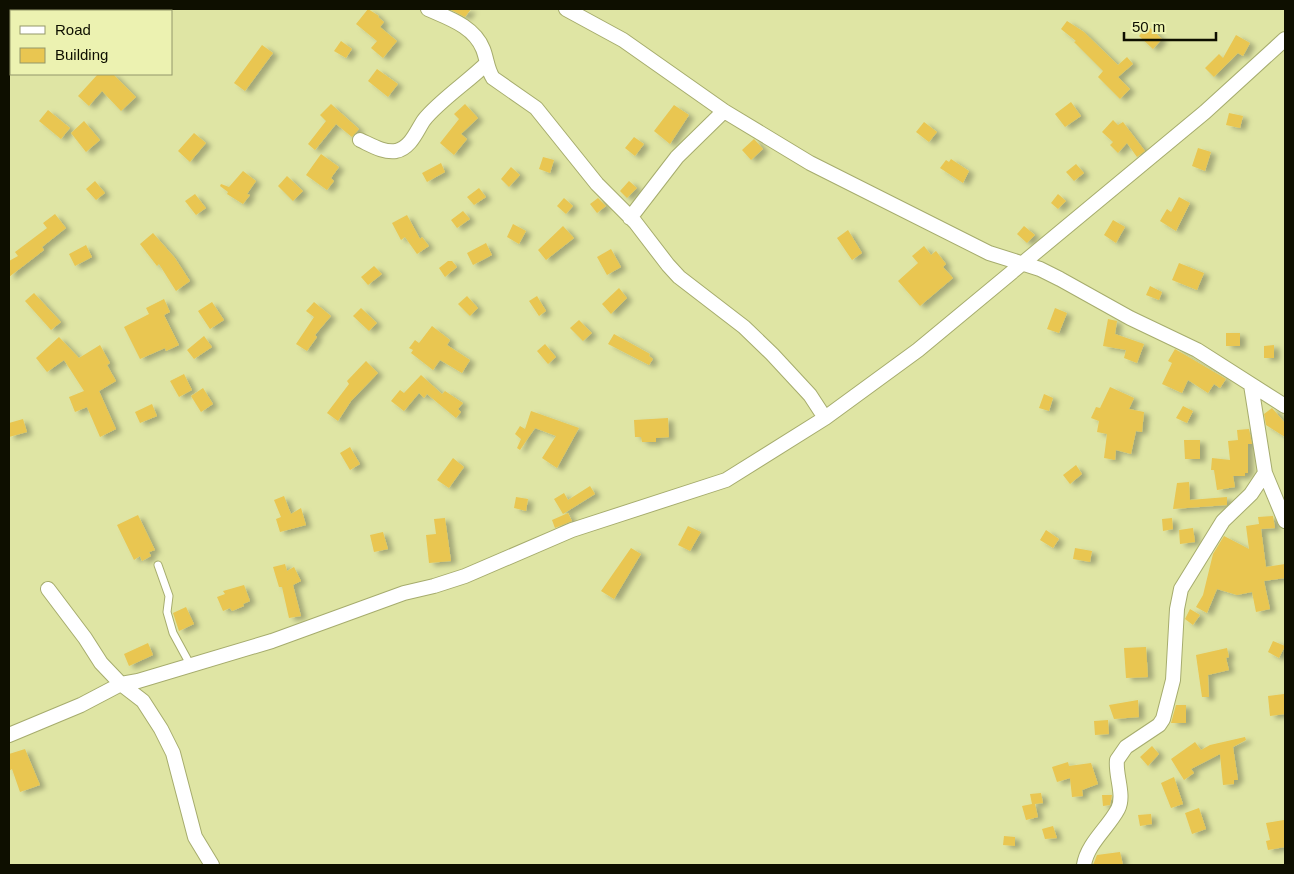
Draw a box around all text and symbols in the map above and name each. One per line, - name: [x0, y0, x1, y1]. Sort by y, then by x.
- legend: [10, 10, 172, 75]
- scale bar: [1124, 10, 1216, 42]
- text: 50 m: [1132, 18, 1165, 35]
- text: Road: [55, 21, 91, 38]
- text: Building: [55, 46, 108, 63]

